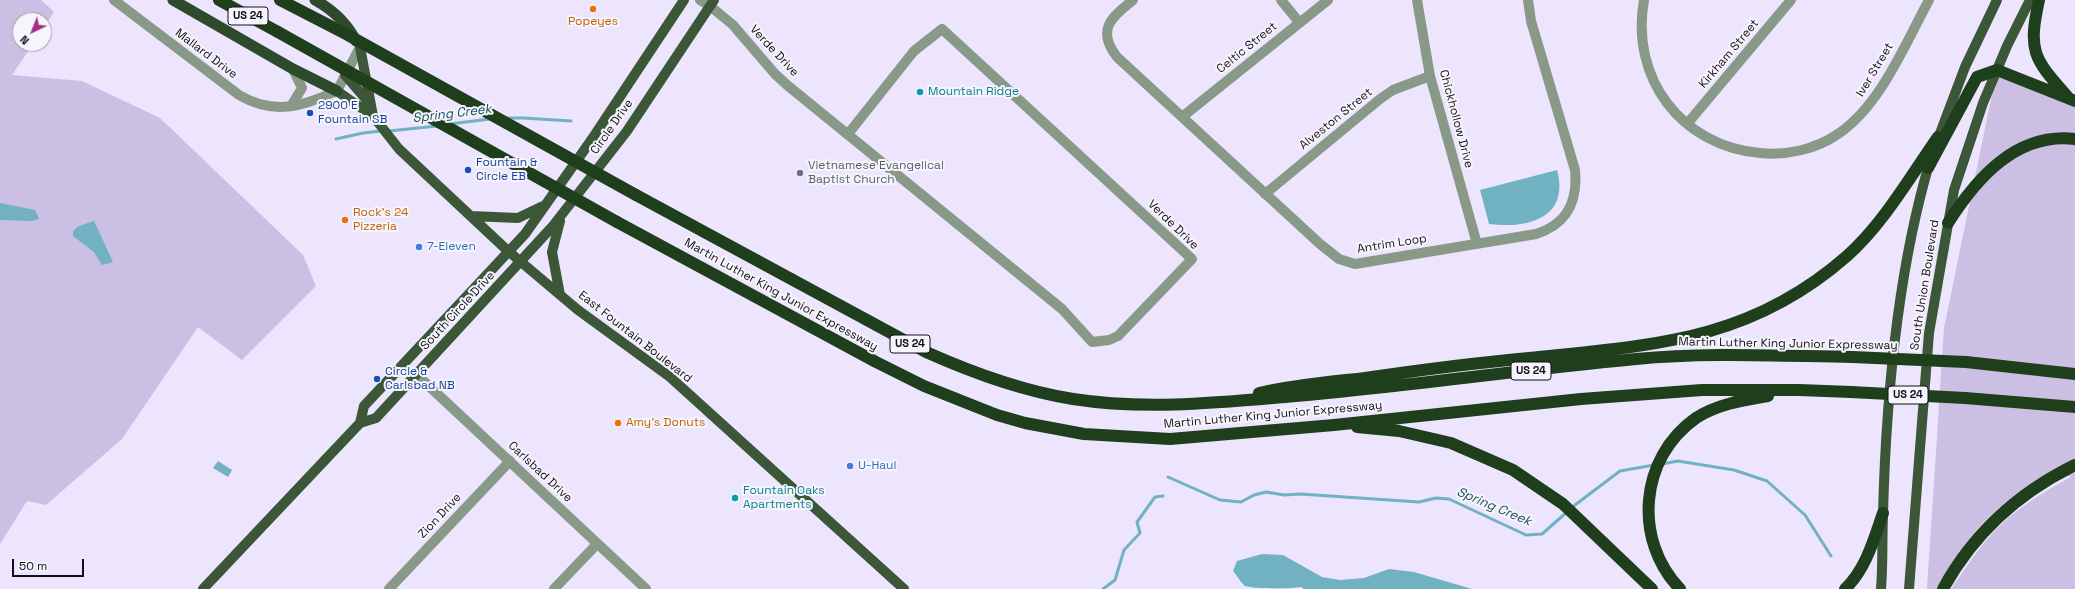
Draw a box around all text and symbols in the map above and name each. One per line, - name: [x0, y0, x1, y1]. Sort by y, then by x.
- marker: Popeyes: [588, 4, 598, 14]
- road number: US 24: [228, 7, 268, 25]
- north arrow: [12, 12, 52, 52]
- place label: Popeyes: [568, 15, 618, 29]
- street label: Kirkham Street: [1696, 17, 1762, 91]
- street label: Celtic Street: [1214, 19, 1280, 77]
- street label: Verde Drive: [747, 22, 801, 80]
- street label: Mallard Drive: [172, 26, 240, 82]
- text: N: [17, 32, 32, 48]
- street label: Iver Street: [1853, 40, 1897, 100]
- street label: Chickhollow Drive: [1436, 68, 1476, 170]
- place label: Mountain Ridge: [928, 85, 1019, 99]
- street label: Alveston Street: [1297, 85, 1375, 153]
- marker: Mountain Ridge: [915, 87, 925, 97]
- street label: Circle Drive: [588, 97, 636, 157]
- place label: 2900 E Fountain SB: [318, 99, 387, 127]
- water label: Spring Creek: [412, 101, 492, 127]
- marker: 2900 E Fountain SB: [305, 108, 315, 118]
- place label: Fountain & Circle EB: [476, 156, 537, 184]
- place label: Vietnamese Evangelical Baptist Church: [808, 159, 944, 187]
- marker: Fountain & Circle EB: [463, 165, 473, 175]
- marker: Vietnamese Evangelical Baptist Church: [795, 168, 805, 178]
- street label: Verde Drive: [1145, 197, 1201, 253]
- place label: Rock's 24 Pizzeria: [353, 206, 408, 234]
- marker: Rock's 24 Pizzeria: [340, 215, 350, 225]
- street label: South Union Boulevard: [1908, 219, 1942, 351]
- street label: Antrim Loop: [1356, 231, 1428, 257]
- street label: Martin Luther King Junior Expressway: [682, 236, 880, 354]
- place label: 7-Eleven: [427, 240, 476, 254]
- marker: 7-Eleven: [414, 242, 424, 252]
- street label: South Circle Drive: [418, 269, 498, 353]
- street label: East Fountain Boulevard: [575, 288, 695, 386]
- road number: US 24: [890, 335, 930, 353]
- street label: Martin Luther King Junior Expressway: [1678, 335, 1898, 353]
- road number: US 24: [1511, 362, 1551, 380]
- place label: Circle & Carlsbad NB: [385, 365, 455, 393]
- marker: Circle & Carlsbad NB: [372, 374, 382, 384]
- road number: US 24: [1888, 386, 1928, 404]
- street label: Martin Luther King Junior Expressway: [1163, 398, 1383, 432]
- place label: Amy's Donuts: [626, 416, 705, 430]
- marker: Amy's Donuts: [613, 418, 623, 428]
- street label: Carlsbad Drive: [505, 439, 575, 505]
- place label: U-Haul: [858, 459, 896, 473]
- marker: U-Haul: [845, 461, 855, 471]
- place label: Fountain Oaks Apartments: [743, 484, 825, 512]
- water label: Spring Creek: [1454, 484, 1534, 530]
- street label: Zion Drive: [415, 490, 465, 542]
- marker: Fountain Oaks Apartments: [730, 493, 740, 503]
- scale bar: [14, 551, 86, 577]
- text: 50 m: [19, 558, 47, 574]

